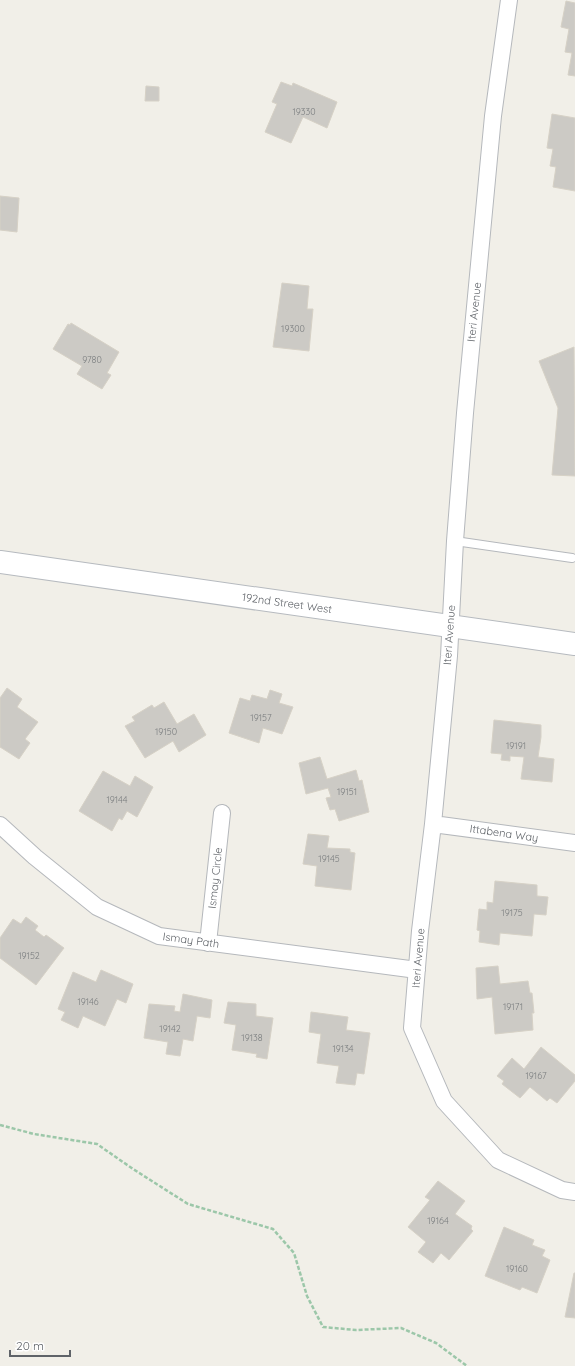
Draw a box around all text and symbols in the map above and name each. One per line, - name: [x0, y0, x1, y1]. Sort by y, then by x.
- house number: 19330: [292, 106, 316, 117]
- street label: Iteri Avenue: [464, 282, 484, 342]
- house number: 19300: [281, 323, 305, 334]
- house number: 9780: [82, 354, 102, 365]
- street label: 192nd Street West: [241, 590, 333, 616]
- street label: Iteri Avenue: [440, 605, 458, 665]
- house number: 19157: [250, 712, 272, 723]
- house number: 19150: [155, 726, 177, 737]
- house number: 19191: [506, 740, 526, 751]
- house number: 19151: [337, 786, 357, 797]
- house number: 19144: [106, 794, 128, 805]
- street label: Ittabena Way: [469, 821, 539, 845]
- street label: Ismay Circle: [205, 847, 225, 909]
- house number: 19145: [318, 853, 340, 864]
- house number: 19175: [501, 907, 523, 918]
- street label: Iteri Avenue: [408, 928, 428, 988]
- street label: Ismay Path: [162, 929, 220, 951]
- house number: 19152: [18, 950, 40, 961]
- house number: 19146: [77, 996, 99, 1007]
- house number: 19171: [503, 1001, 523, 1012]
- house number: 19142: [159, 1023, 181, 1034]
- house number: 19138: [241, 1032, 263, 1043]
- house number: 19134: [332, 1043, 354, 1054]
- house number: 19167: [525, 1070, 547, 1081]
- house number: 19164: [427, 1215, 449, 1226]
- house number: 19160: [506, 1263, 528, 1274]
- scale bar: [10, 1332, 70, 1358]
- text: 20 m: [16, 1338, 44, 1353]

